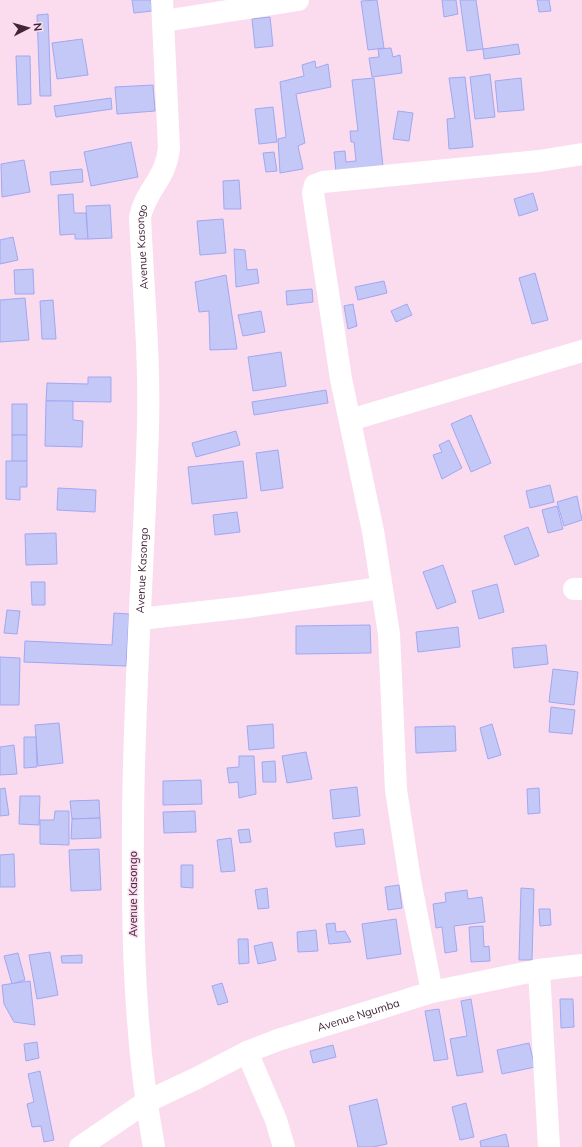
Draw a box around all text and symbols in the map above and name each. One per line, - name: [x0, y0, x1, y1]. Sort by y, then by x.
- north arrow: [8, 8, 48, 48]
- text: N: [31, 22, 45, 32]
- street label: Avenue Kasongo: [133, 202, 151, 290]
- street label: Avenue Kasongo: [133, 527, 151, 614]
- street label: Avenue Kasongo: [126, 851, 140, 937]
- street label: Avenue Ngumba: [316, 996, 401, 1034]

